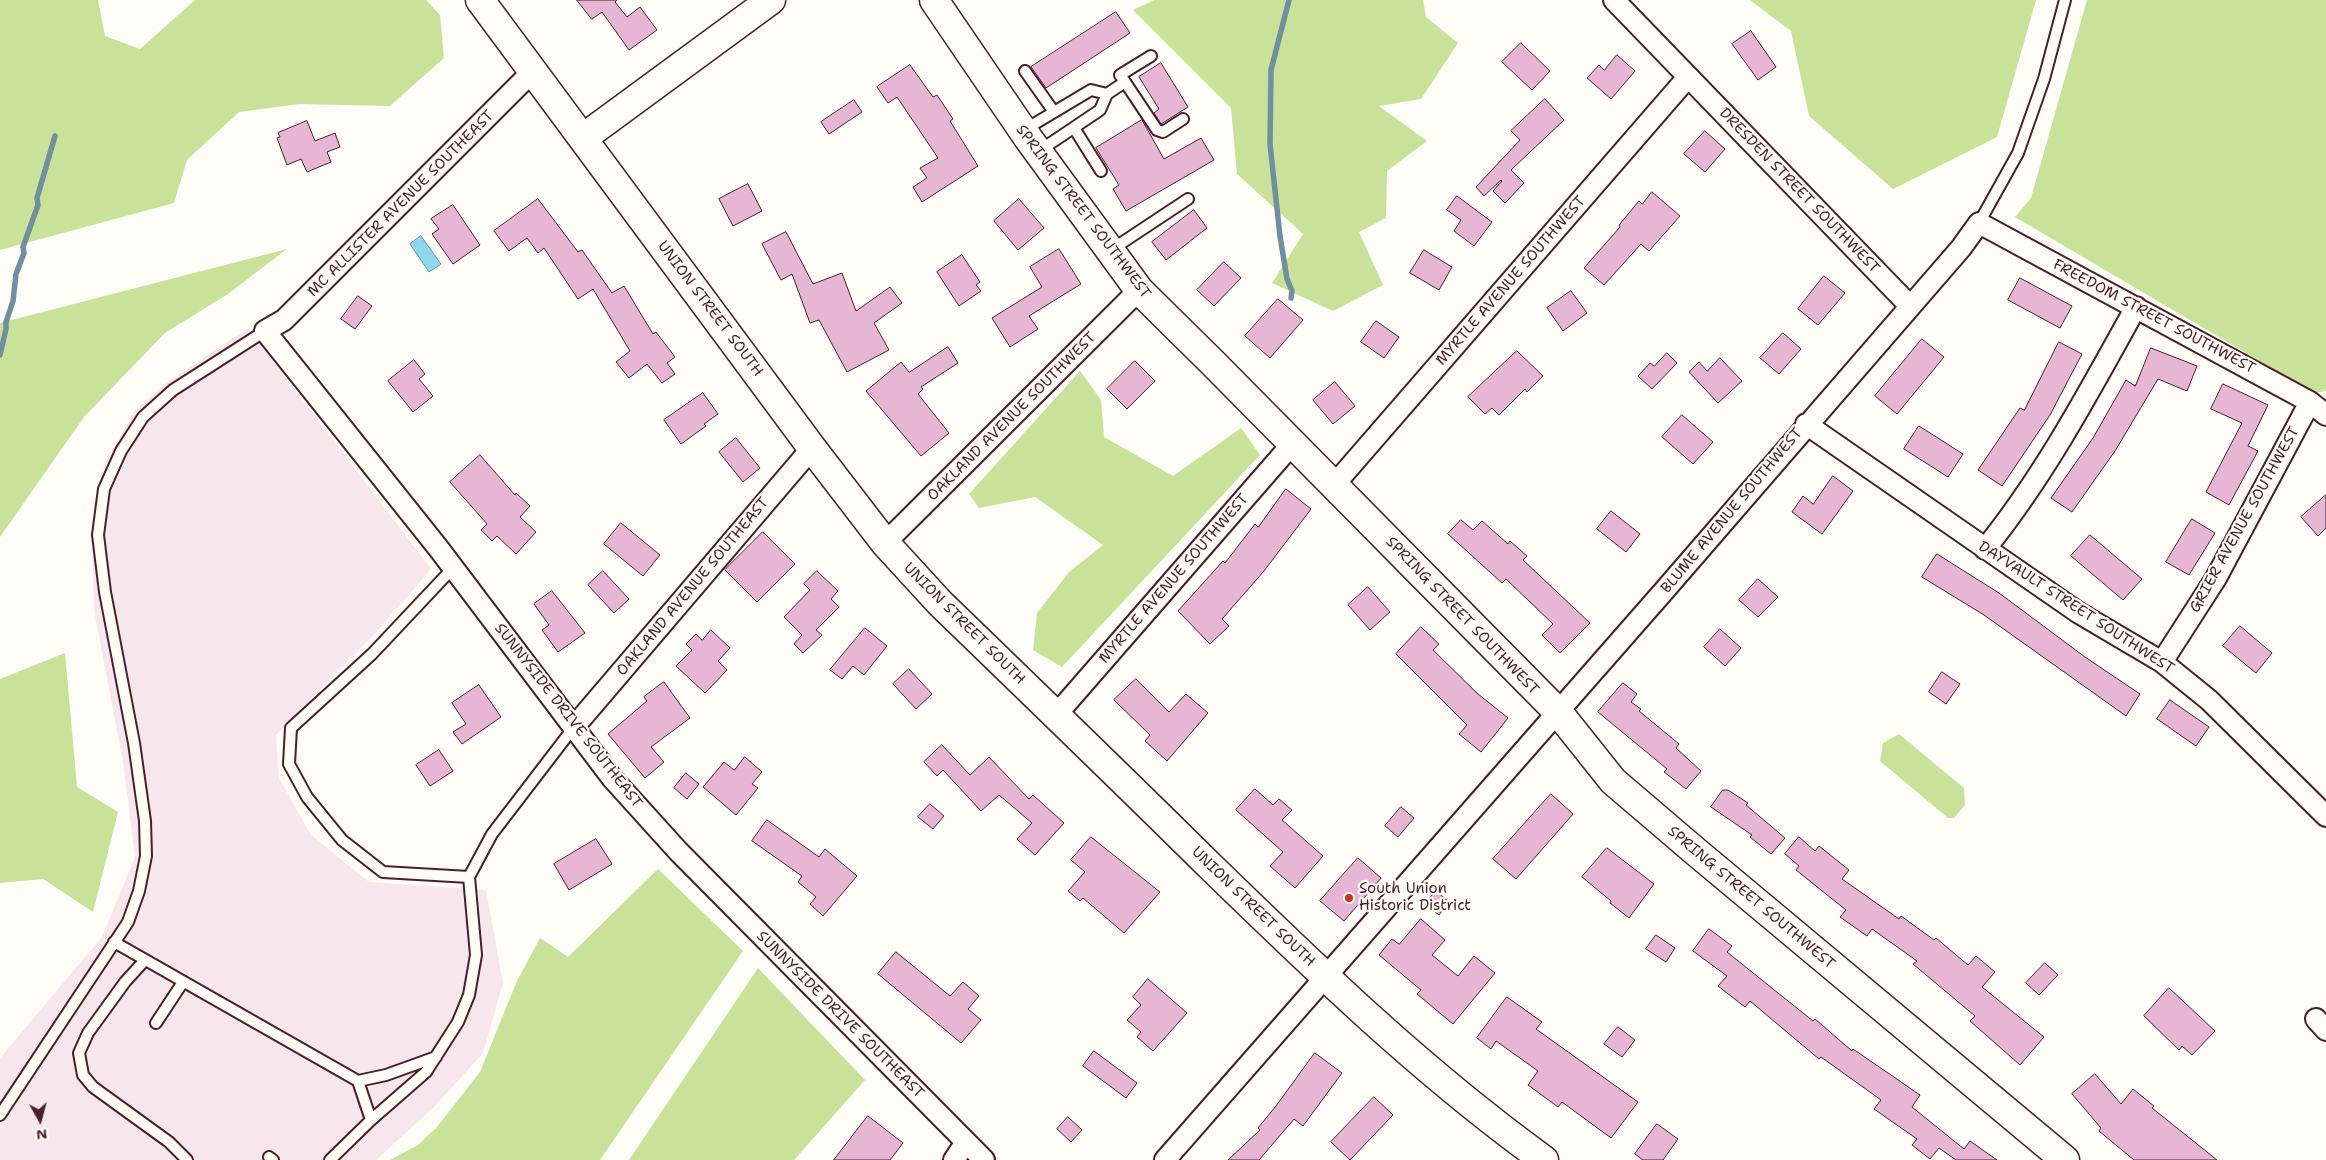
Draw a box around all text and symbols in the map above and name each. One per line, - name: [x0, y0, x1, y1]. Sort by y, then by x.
- street label: DRESDEN STREET SOUTHWEST: [1715, 105, 1883, 277]
- street label: MC ALLISTER AVENUE SOUTHEAST: [304, 107, 498, 301]
- street label: SPRING STREET SOUTHWEST: [1012, 122, 1154, 302]
- street label: MYRTLE AVENUE SOUTHWEST: [1432, 193, 1590, 369]
- street label: UNION STREET SOUTH: [653, 238, 767, 380]
- street label: FREEDOM STREET SOUTHWEST: [2050, 256, 2258, 378]
- street label: OAKLAND AVENUE SOUTHWEST: [924, 329, 1100, 505]
- street label: GRIER AVENUE SOUTHWEST: [2186, 424, 2304, 616]
- street label: BLUME AVENUE SOUTHWEST: [1658, 425, 1806, 597]
- street label: MYRTLE AVENUE SOUTHWEST: [1095, 491, 1253, 667]
- street label: OAKLAND AVENUE SOUTHEAST: [613, 494, 773, 680]
- street label: SPRING STREET SOUTHWEST: [1382, 533, 1542, 699]
- street label: DAYVAULT STREET SOUTHWEST: [1975, 538, 2177, 678]
- street label: UNION STREET SOUTH: [899, 559, 1029, 689]
- street label: SUNNYSIDE DRIVE SOUTHEAST: [490, 620, 646, 812]
- street label: SPRING STREET SOUTHWEST: [1664, 823, 1838, 973]
- street label: UNION STREET SOUTH: [1187, 843, 1319, 971]
- place label: South Union Historic District: [1359, 880, 1471, 915]
- marker: South Union Historic District: [1343, 892, 1355, 904]
- street label: SUNNYSIDE DRIVE SOUTHEAST: [753, 928, 927, 1102]
- north arrow: [15, 1095, 65, 1145]
- text: N: [35, 1125, 48, 1144]

